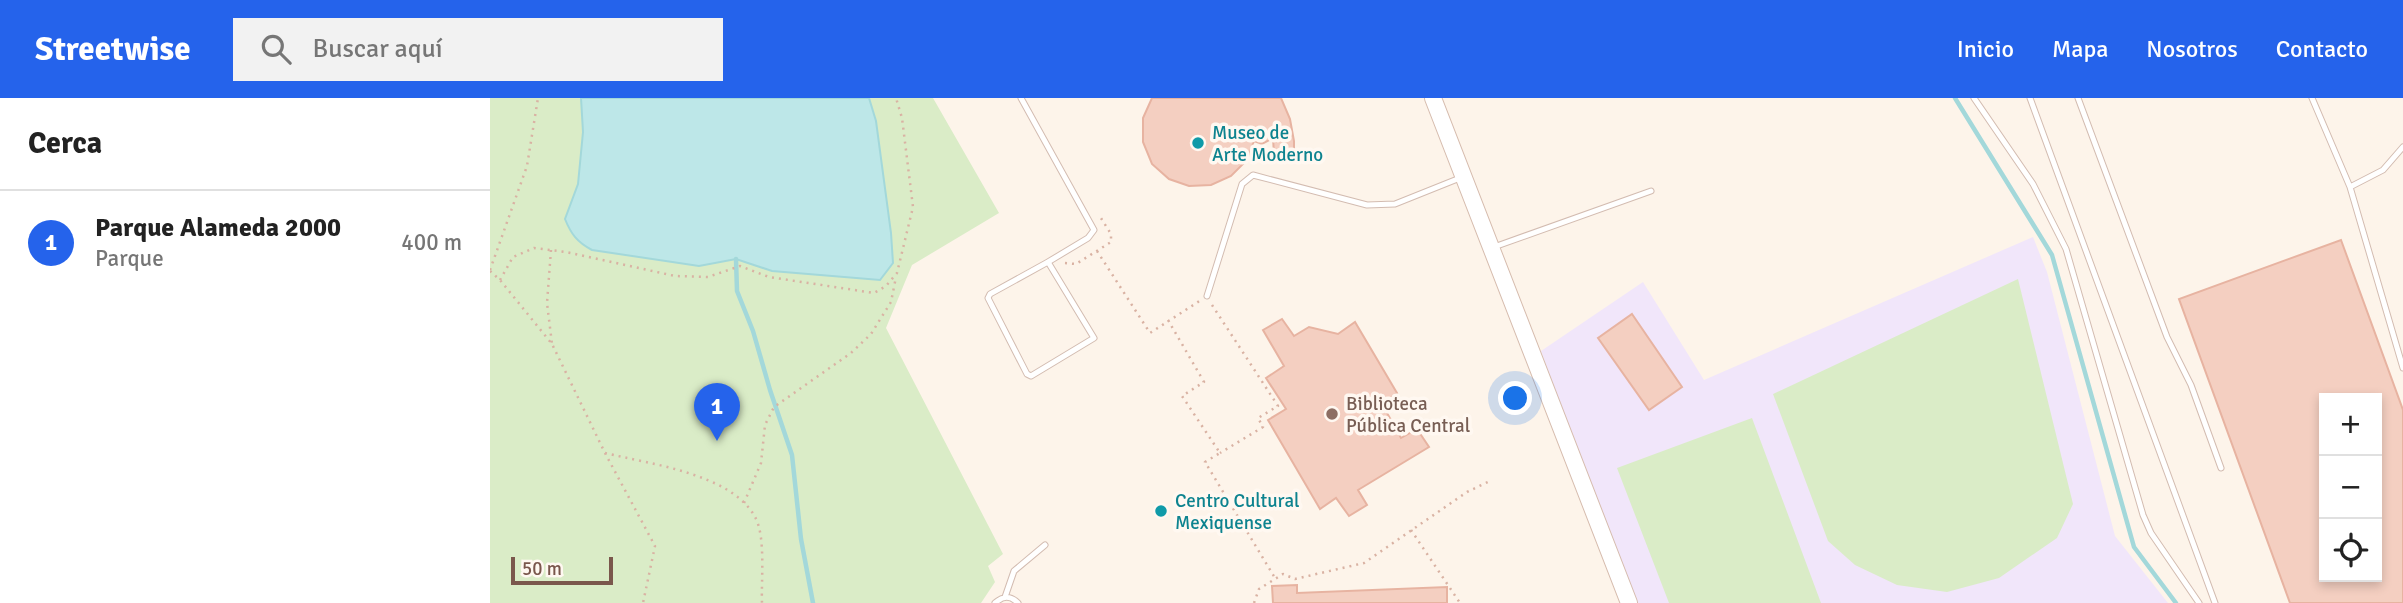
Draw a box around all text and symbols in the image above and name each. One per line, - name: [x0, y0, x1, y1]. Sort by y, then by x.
- search box: [233, 18, 723, 81]
- text: Streetwise: [35, 29, 191, 70]
- icon: search: [257, 30, 295, 68]
- text: Buscar aquí: [313, 33, 443, 65]
- text: Inicio: [1957, 34, 2014, 64]
- text: Mapa: [2052, 34, 2108, 64]
- text: Nosotros: [2146, 34, 2238, 64]
- text: Contacto: [2276, 34, 2368, 64]
- place label: Museo de Arte Moderno: [1212, 121, 1323, 167]
- text: Cerca: [28, 125, 102, 162]
- marker: Museo de Arte Moderno: [1190, 135, 1206, 151]
- text: Parque Alameda 2000: [95, 212, 341, 244]
- text: 1: [45, 228, 57, 257]
- text: 400 m: [401, 228, 462, 257]
- text: Parque: [95, 244, 164, 273]
- your location: [1498, 381, 1532, 415]
- pin: 1: [694, 383, 740, 441]
- place label: Biblioteca Pública Central: [1346, 392, 1470, 438]
- map controls: [2319, 393, 2382, 582]
- button: +: [2319, 393, 2382, 456]
- marker: Biblioteca Pública Central: [1324, 406, 1340, 422]
- button: −: [2319, 456, 2382, 519]
- place label: Centro Cultural Mexiquense: [1175, 489, 1300, 535]
- marker: Centro Cultural Mexiquense: [1153, 503, 1169, 519]
- button: locate: [2319, 519, 2382, 582]
- scale bar: [511, 554, 612, 586]
- text: 50 m: [522, 557, 562, 581]

